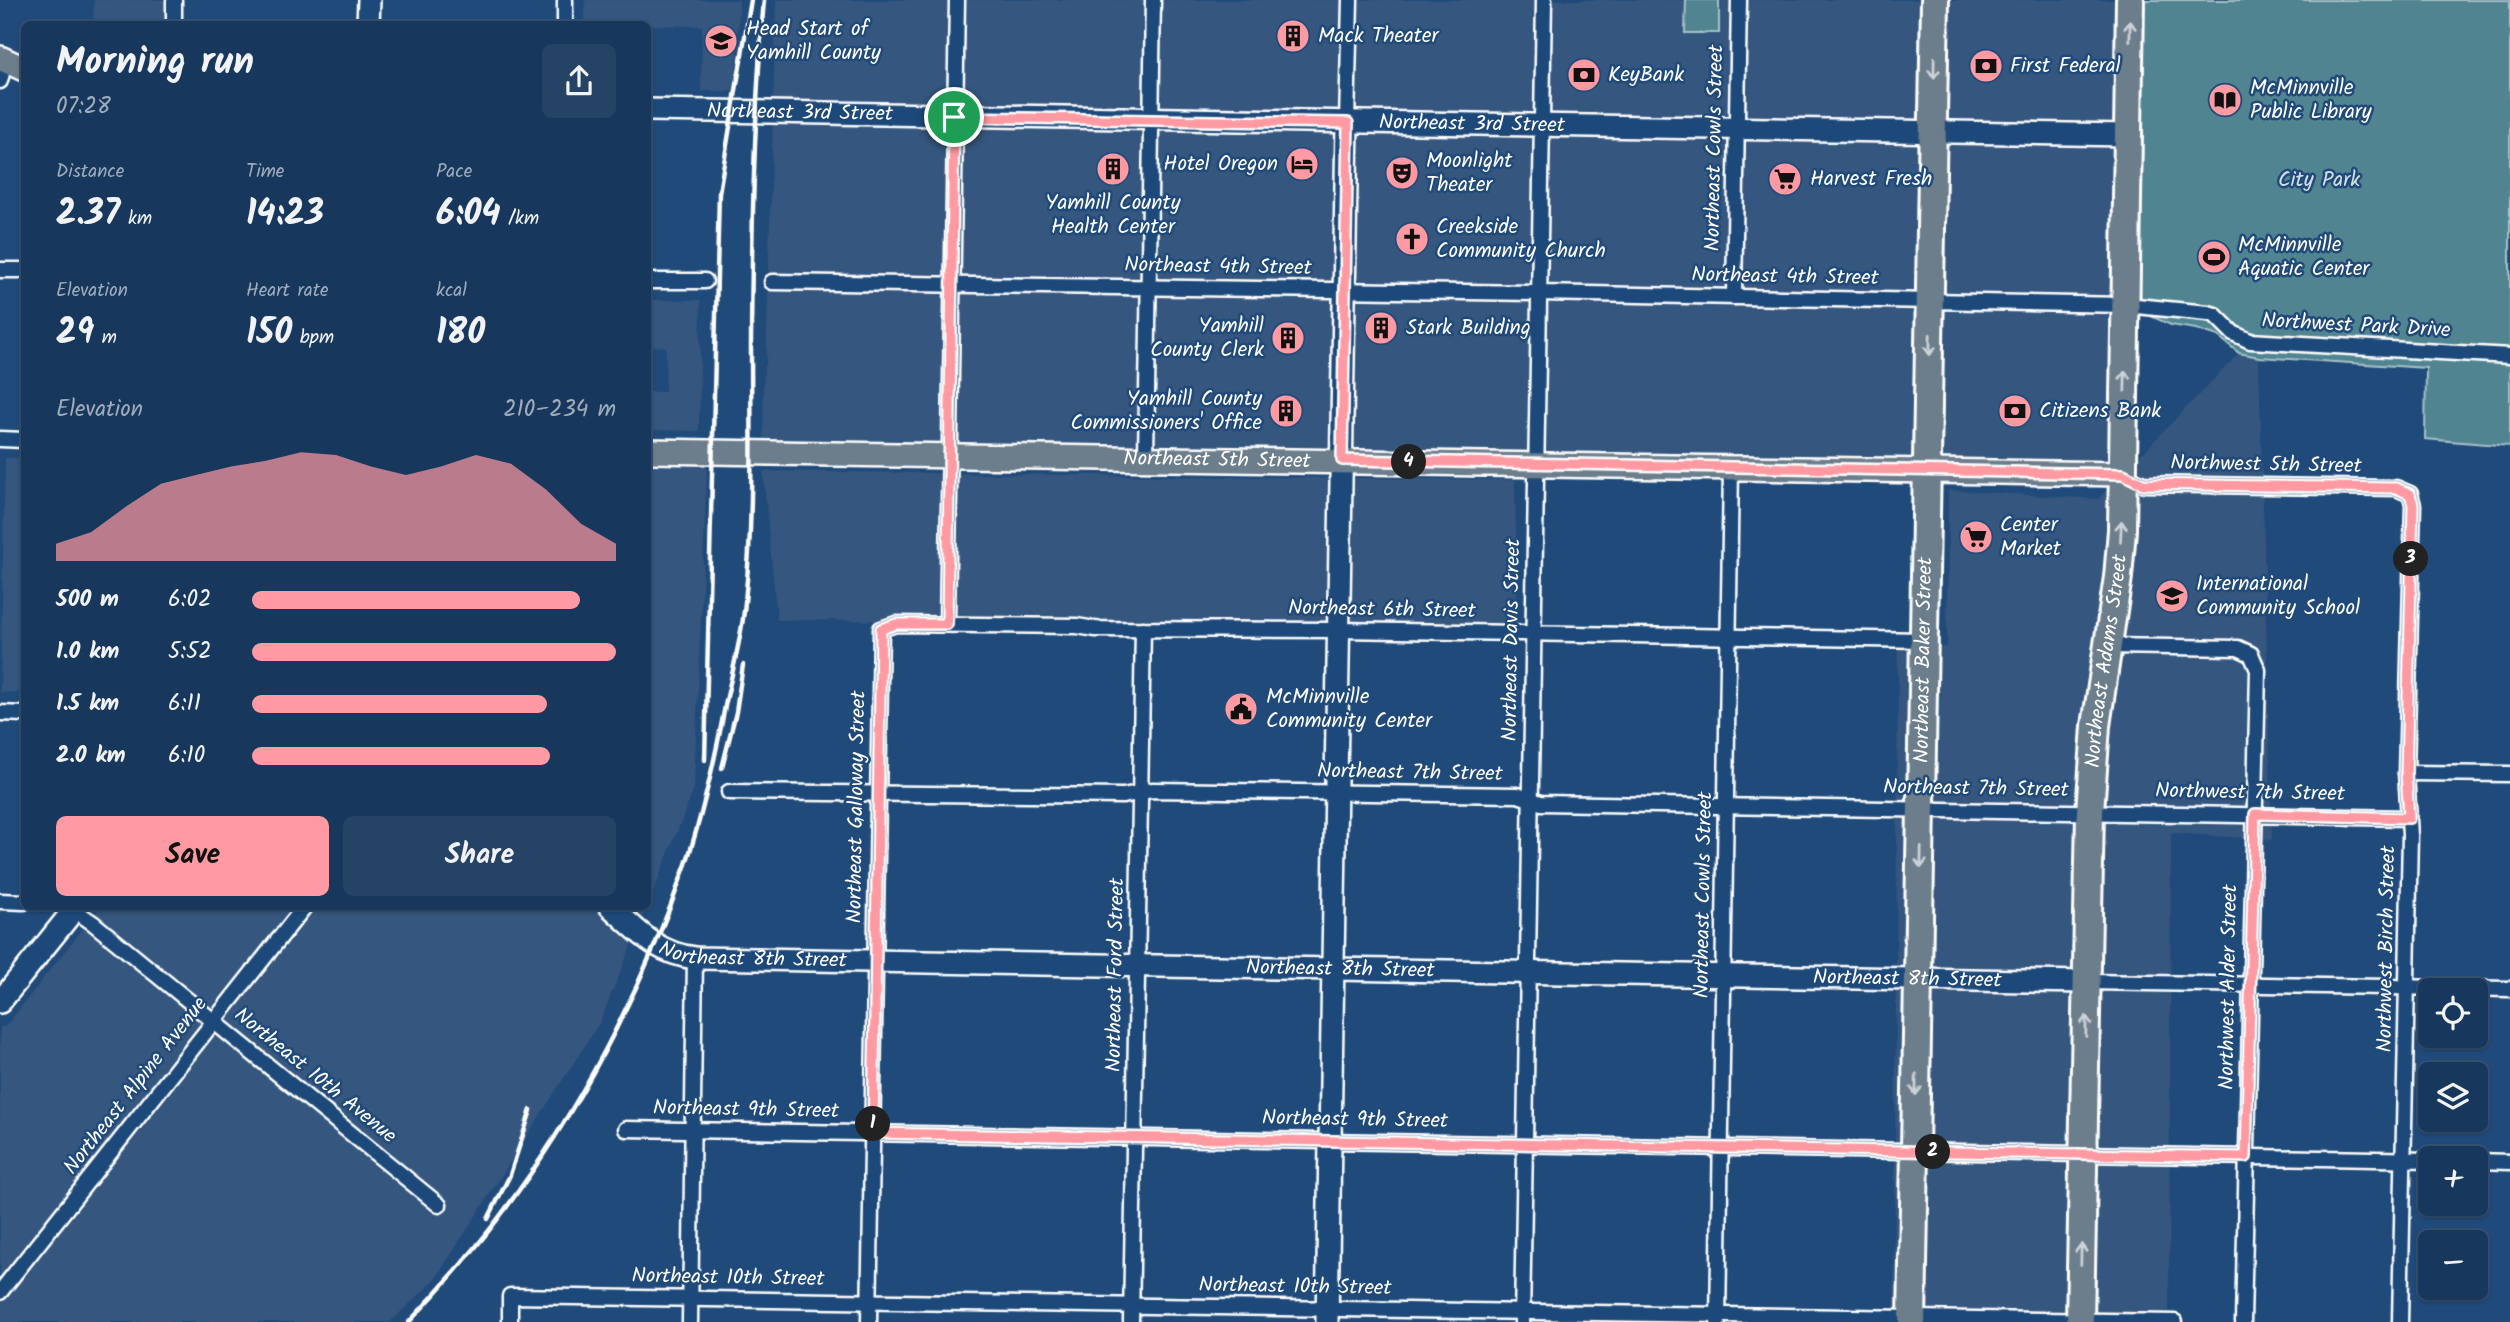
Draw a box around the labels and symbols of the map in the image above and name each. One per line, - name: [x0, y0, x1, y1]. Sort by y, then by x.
- place label: Head Start of Yamhill County: [746, 13, 881, 70]
- building icon: Mack Theater: [1274, 17, 1312, 55]
- place label: Mack Theater: [1318, 20, 1439, 53]
- one-way arrow: [2123, 20, 2137, 43]
- school or university icon: Head Start of Yamhill County: [702, 22, 740, 60]
- street label: Northeast Cowls Street: [1697, 43, 1733, 252]
- bank icon: First Federal: [1967, 47, 2005, 85]
- place label: First Federal: [2010, 50, 2121, 83]
- bank icon: KeyBank: [1565, 56, 1603, 94]
- one-way arrow: [1927, 56, 1941, 79]
- place label: KeyBank: [1608, 59, 1684, 92]
- place label: McMinnville Public Library: [2250, 72, 2372, 129]
- library icon: McMinnville Public Library: [2206, 81, 2244, 119]
- pin: [924, 87, 984, 147]
- street label: Northeast 3rd Street: [707, 94, 894, 131]
- street label: Northeast 3rd Street: [1379, 106, 1566, 142]
- hotel icon: Hotel Oregon: [1283, 145, 1321, 183]
- place label: Moonlight Theater: [1426, 145, 1513, 202]
- place label: Hotel Oregon: [1163, 148, 1278, 181]
- building icon: Yamhill County Health Center: [1094, 150, 1132, 188]
- theatre icon: Moonlight Theater: [1383, 154, 1421, 192]
- supermarket icon: Harvest Fresh: [1766, 160, 1804, 198]
- place label: Harvest Fresh: [1810, 163, 1932, 196]
- park label: City Park: [2278, 164, 2360, 197]
- place label: Yamhill County Health Center: [1046, 187, 1181, 244]
- place label: Creekside Community Church: [1436, 211, 1606, 268]
- church icon: Creekside Community Church: [1393, 220, 1431, 258]
- place label: McMinnville Aquatic Center: [2238, 229, 2370, 286]
- sports icon: McMinnville Aquatic Center: [2195, 238, 2233, 276]
- street label: Northeast 4th Street: [1124, 249, 1313, 285]
- street label: Northeast 4th Street: [1691, 259, 1880, 295]
- street label: Northwest Park Drive: [2261, 305, 2452, 347]
- building icon: Stark Building: [1362, 309, 1400, 347]
- place label: Yamhill County Clerk: [1150, 310, 1264, 367]
- place label: Stark Building: [1406, 312, 1531, 345]
- building icon: Yamhill County Clerk: [1269, 319, 1307, 357]
- one-way arrow: [1923, 333, 1937, 356]
- one-way arrow: [2118, 370, 2131, 393]
- place label: Yamhill County Commissioners' Office: [1070, 383, 1263, 440]
- building icon: Yamhill County Commissioners' Office: [1267, 392, 1305, 430]
- bank icon: Citizens Bank: [1996, 392, 2034, 430]
- place label: Citizens Bank: [2039, 395, 2161, 428]
- street label: Northeast 5th Street: [1123, 442, 1312, 478]
- pin: 4: [1392, 444, 1426, 480]
- street label: Northwest 5th Street: [2170, 447, 2363, 483]
- place label: Center Market: [2000, 509, 2062, 566]
- supermarket icon: Center Market: [1957, 518, 1995, 556]
- one-way arrow: [2115, 520, 2128, 543]
- street label: Northeast Davis Street: [1494, 537, 1530, 742]
- pin: 3: [2394, 542, 2428, 576]
- street label: Northeast Adams Street: [2077, 552, 2136, 769]
- street label: Northeast Baker Street: [1905, 556, 1942, 763]
- place label: International Community School: [2196, 568, 2360, 625]
- school or university icon: International Community School: [2153, 577, 2191, 615]
- street label: Northeast 6th Street: [1288, 592, 1477, 628]
- place label: McMinnville Community Center: [1266, 681, 1433, 738]
- street label: Northeast Galloway Street: [838, 689, 876, 924]
- public building icon: McMinnville Community Center: [1222, 690, 1260, 728]
- street label: Northeast 7th Street: [1317, 755, 1504, 791]
- street label: Northeast 7th Street: [1883, 771, 2070, 807]
- street label: Northwest 7th Street: [2155, 775, 2346, 811]
- street label: Northeast Cowls Street: [1686, 790, 1722, 999]
- street label: Northwest Birch Street: [2369, 844, 2405, 1053]
- one-way arrow: [1914, 846, 1927, 869]
- street label: Northeast Ford Street: [1098, 877, 1134, 1073]
- street label: Northwest Alder Street: [2211, 883, 2247, 1090]
- street label: Northeast 8th Street: [653, 932, 848, 977]
- street label: Northeast 8th Street: [1246, 951, 1436, 987]
- street label: Northeast 8th Street: [1813, 961, 2003, 997]
- street label: Northeast Alpine Avenue: [56, 989, 217, 1182]
- street label: Northeast 10th Avenue: [226, 1000, 404, 1153]
- one-way arrow: [2079, 1015, 2093, 1038]
- one-way arrow: [1909, 1074, 1923, 1097]
- street label: Northeast 9th Street: [653, 1092, 840, 1128]
- street label: Northeast 9th Street: [1262, 1102, 1449, 1138]
- pin: 1: [856, 1106, 890, 1142]
- pin: 2: [1916, 1134, 1951, 1170]
- one-way arrow: [2075, 1243, 2088, 1266]
- street label: Northeast 10th Street: [631, 1260, 826, 1296]
- street label: Northeast 10th Street: [1198, 1269, 1393, 1305]

